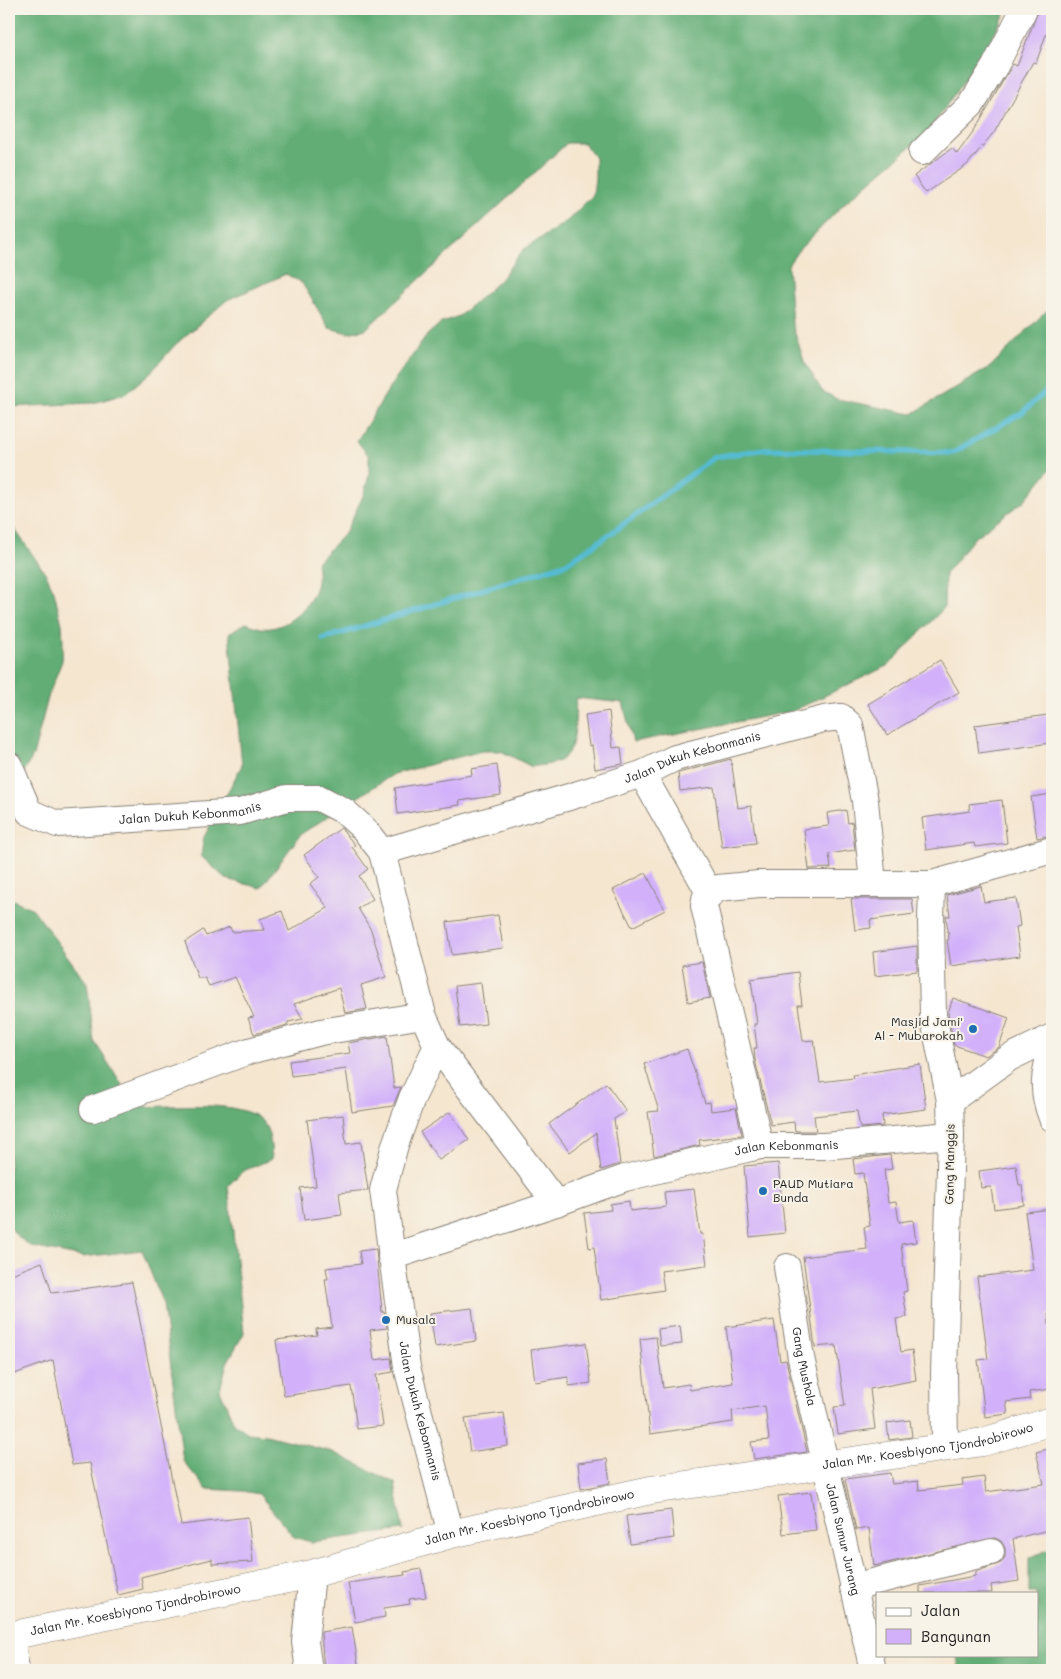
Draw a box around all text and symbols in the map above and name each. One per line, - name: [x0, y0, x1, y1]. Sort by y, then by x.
- street label: Jalan Dukuh Kebonmanis: [622, 727, 762, 786]
- street label: Jalan Dukuh Kebonmanis: [118, 797, 263, 827]
- place label: Masjid Jami' Al - Mubarokah: [874, 1013, 963, 1043]
- marker: Masjid Jami' Al - Mubarokah: [967, 1023, 979, 1035]
- street label: Gang Manggis: [940, 1123, 958, 1205]
- street label: Jalan Kebonmanis: [733, 1136, 839, 1159]
- place label: PAUD Mutiara Bunda: [773, 1175, 854, 1205]
- marker: PAUD Mutiara Bunda: [757, 1185, 769, 1197]
- place label: Musala: [396, 1311, 436, 1327]
- marker: Musala: [380, 1314, 392, 1326]
- street label: Gang Mushola: [789, 1326, 821, 1407]
- street label: Jalan Dukuh Kebonmanis: [397, 1340, 446, 1482]
- street label: Jalan Mr. Koesbiyono Tjondrobirowo: [821, 1418, 1035, 1472]
- street label: Jalan Sumur Jurang: [823, 1481, 864, 1597]
- street label: Jalan Mr. Koesbiyono Tjondrobirowo: [422, 1485, 635, 1548]
- street label: Jalan Mr. Koesbiyono Tjondrobirowo: [29, 1580, 242, 1638]
- legend: [876, 1592, 1038, 1656]
- text: Jalan: [921, 1600, 960, 1620]
- text: Bangunan: [921, 1626, 991, 1646]

